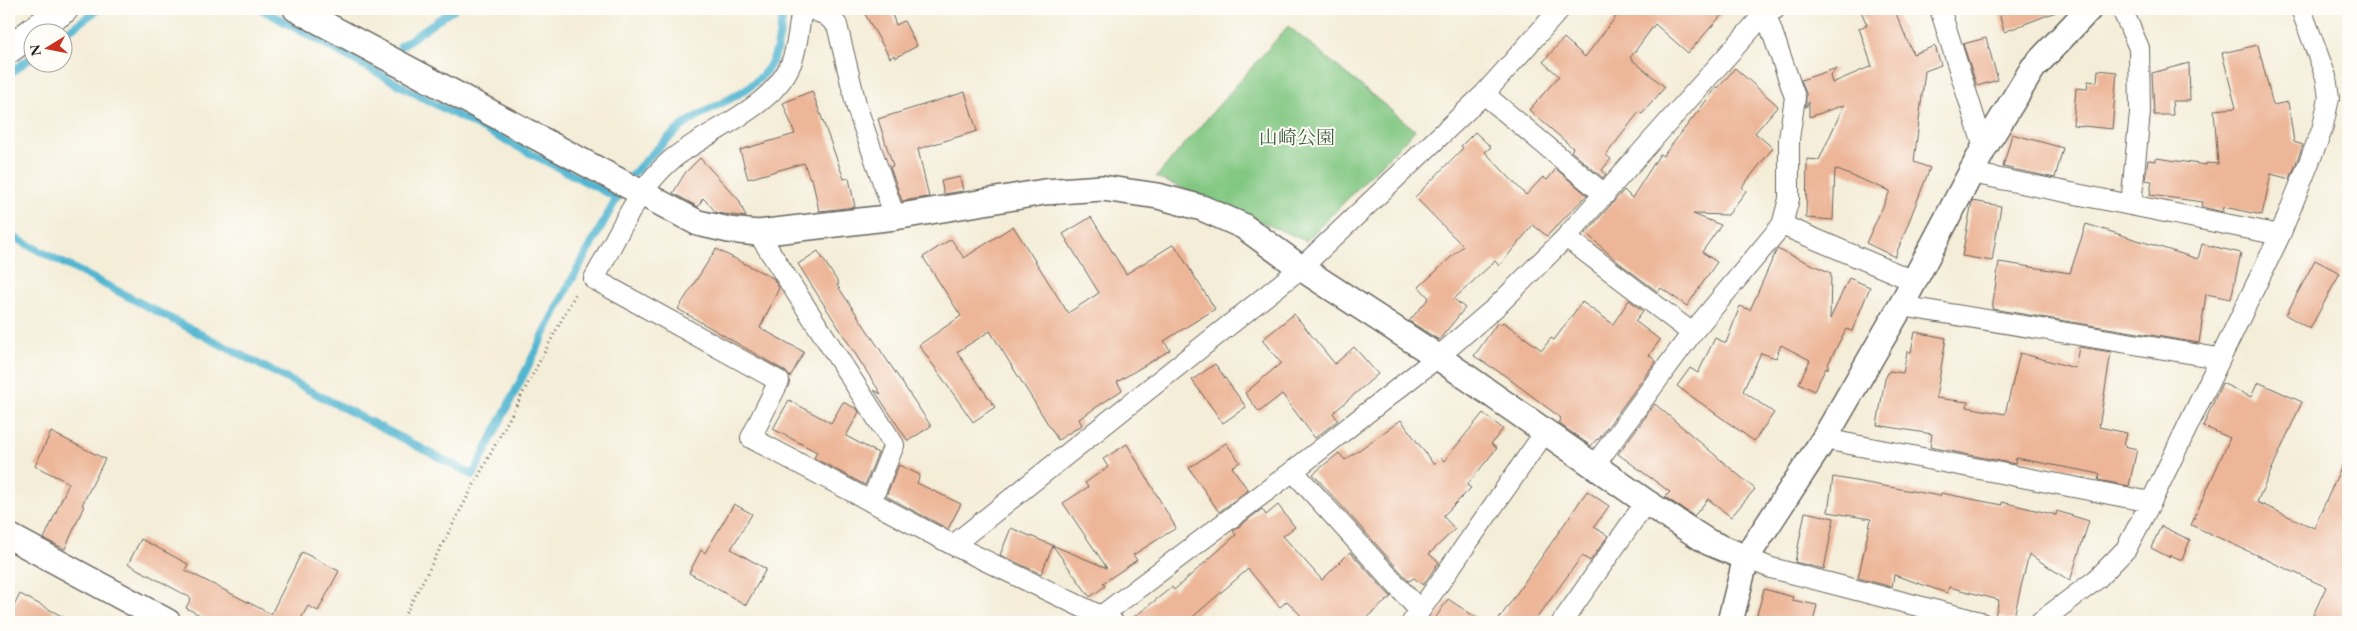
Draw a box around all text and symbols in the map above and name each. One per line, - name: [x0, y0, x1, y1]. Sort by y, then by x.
- north arrow: [22, 22, 72, 72]
- text: N: [25, 42, 45, 57]
- park label: 山崎公園: [1259, 125, 1335, 150]

